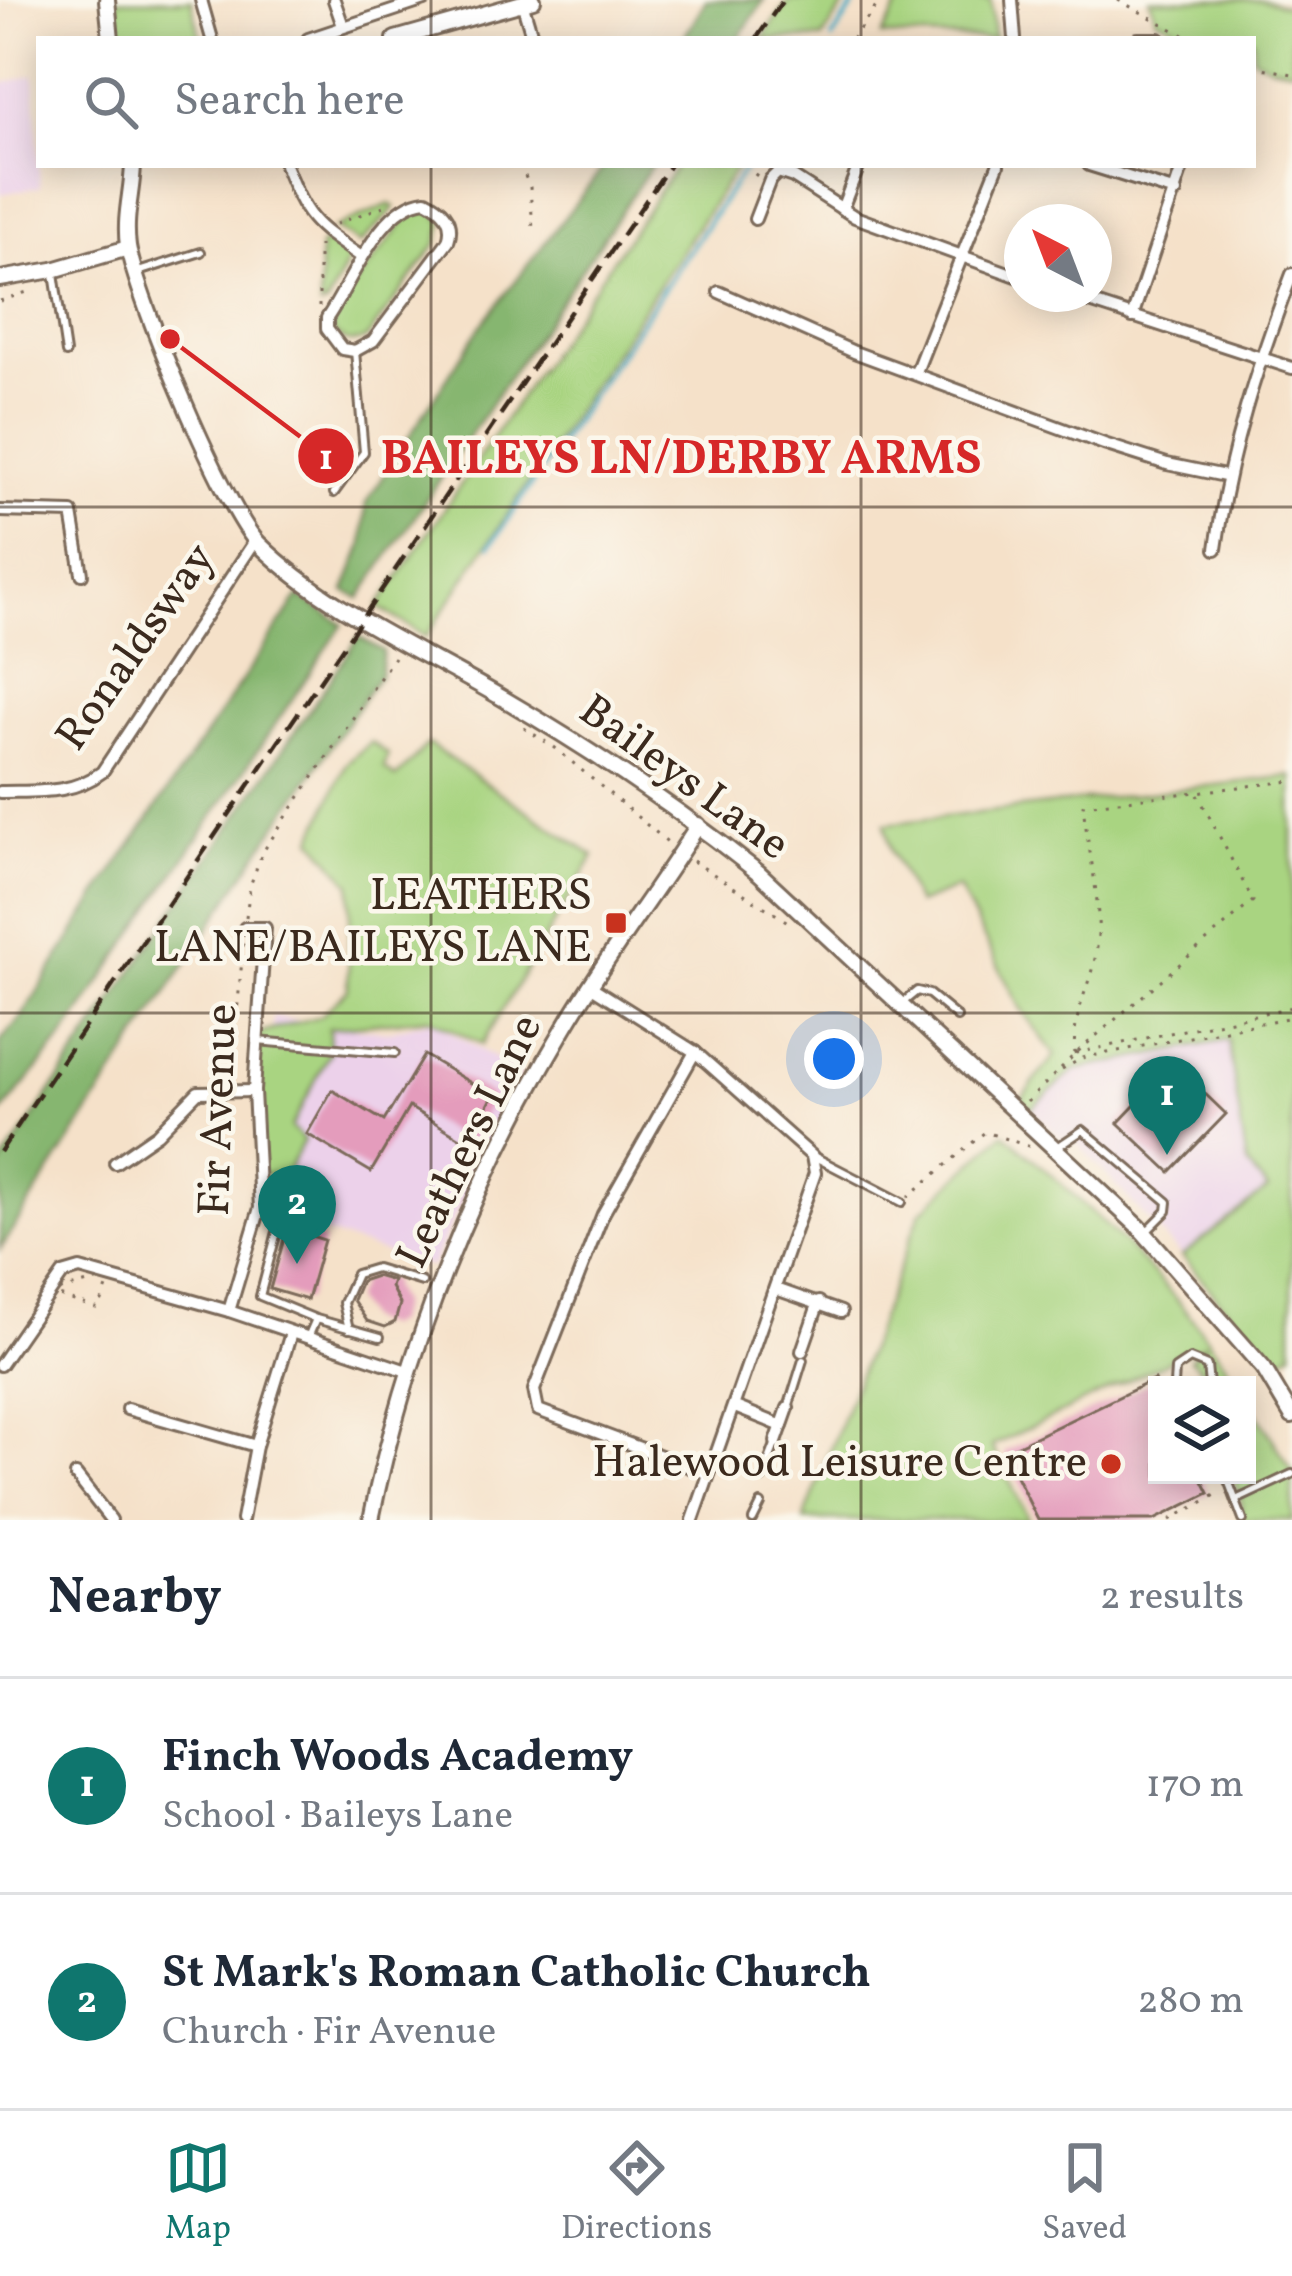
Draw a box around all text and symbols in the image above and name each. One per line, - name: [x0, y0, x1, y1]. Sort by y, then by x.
- search box: [36, 36, 1256, 168]
- icon: search: [78, 69, 144, 135]
- text: Search here: [174, 71, 405, 134]
- north arrow: [1004, 204, 1112, 312]
- callout: BAILEYS LN/DERBY ARMS: [296, 414, 1006, 498]
- text: BAILEYS LN/DERBY ARMS: [381, 427, 981, 494]
- text: 1: [319, 435, 333, 485]
- street label: Ronaldsway: [42, 531, 232, 765]
- street label: Baileys Lane: [565, 681, 801, 877]
- place label: LEATHERS LANE/BAILEYS LANE: [154, 866, 592, 981]
- marker: LEATHERS LANE/BAILEYS LANE: [603, 910, 629, 936]
- street label: Fir Avenue: [185, 1003, 255, 1217]
- street label: Leathers Lane: [382, 1005, 560, 1279]
- your location: [804, 1029, 864, 1089]
- pin: 1: [1128, 1056, 1206, 1155]
- pin: 2: [258, 1165, 336, 1264]
- map controls: [1148, 1376, 1256, 1484]
- button: layers: [1148, 1376, 1256, 1484]
- place label: Halewood Leisure Centre: [592, 1433, 1087, 1496]
- marker: Halewood Leisure Centre: [1098, 1451, 1124, 1477]
- text: Nearby: [48, 1563, 222, 1634]
- text: 2 results: [1100, 1571, 1244, 1625]
- text: Finch Woods Academy: [162, 1727, 633, 1790]
- text: 1: [79, 1759, 95, 1813]
- text: 170 m: [1146, 1759, 1244, 1813]
- text: School · Baileys Lane: [162, 1790, 513, 1844]
- text: St Mark's Roman Catholic Church: [162, 1943, 871, 2006]
- text: 2: [77, 1975, 97, 2029]
- text: 280 m: [1137, 1975, 1244, 2029]
- text: Church · Fir Avenue: [162, 2006, 496, 2060]
- tab: Map: [165, 2135, 231, 2253]
- tab: Directions: [561, 2135, 712, 2253]
- tab: Saved: [1042, 2135, 1127, 2253]

